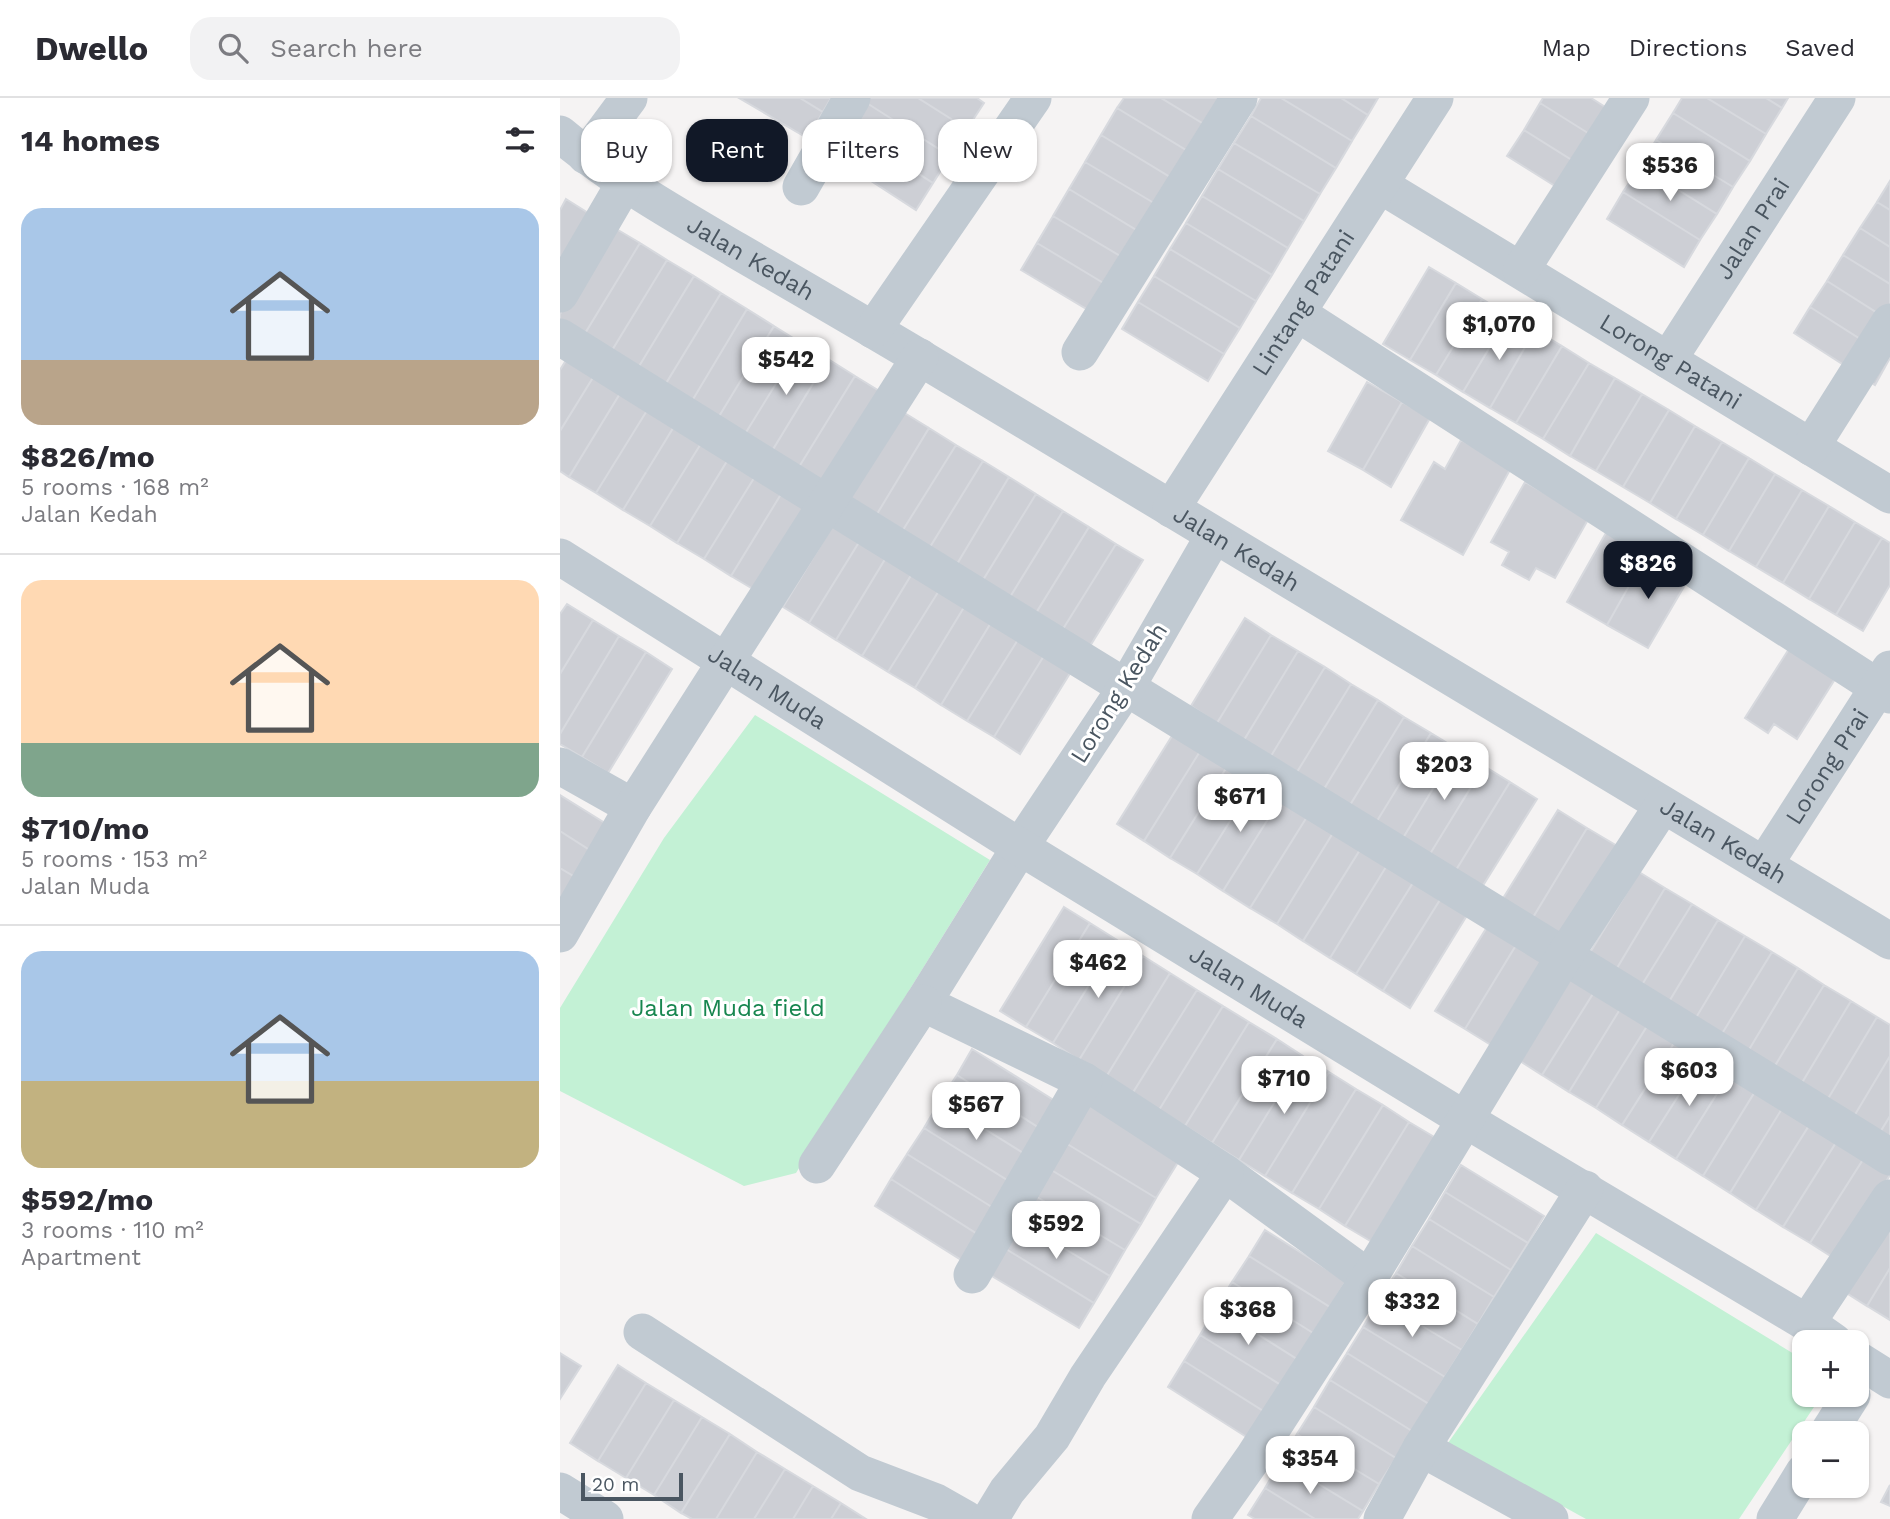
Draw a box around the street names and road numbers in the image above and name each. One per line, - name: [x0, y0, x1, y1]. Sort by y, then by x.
- street label: Jalan Prai: [1710, 173, 1795, 285]
- street label: Jalan Kedah: [682, 210, 819, 306]
- street label: Lintang Patani: [1246, 225, 1360, 381]
- street label: Lorong Patani: [1595, 308, 1746, 415]
- street label: Jalan Kedah: [1168, 500, 1305, 598]
- street label: Lorong Kedah: [1065, 618, 1173, 768]
- street label: Jalan Muda: [703, 640, 832, 735]
- street label: Lorong Prai: [1780, 703, 1875, 830]
- street label: Jalan Kedah: [1655, 792, 1792, 890]
- street label: Jalan Muda: [1184, 940, 1313, 1034]

